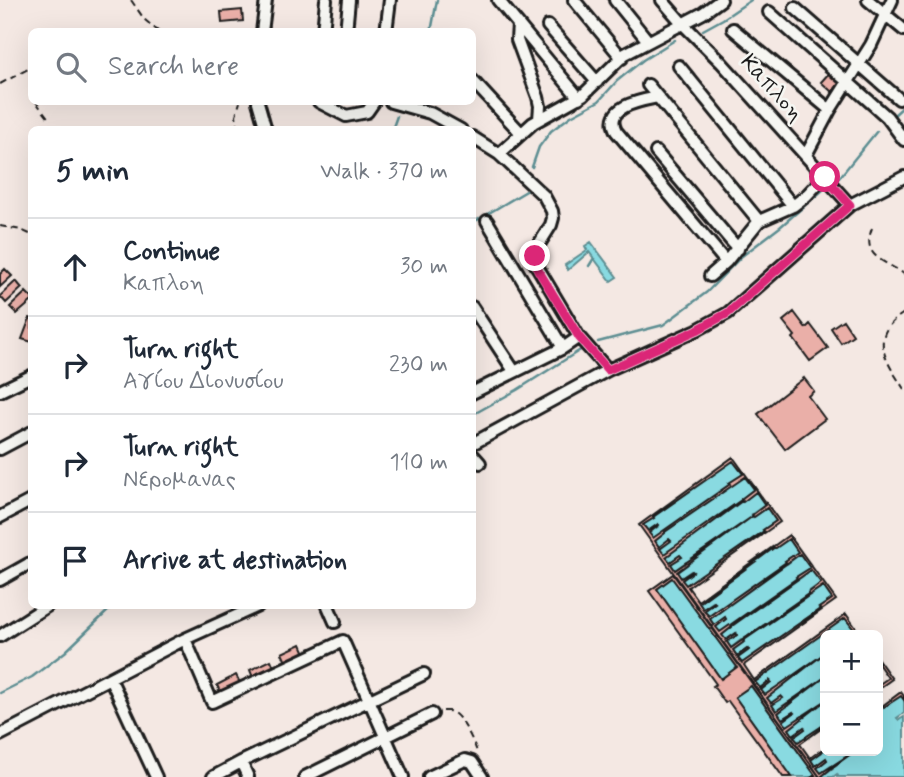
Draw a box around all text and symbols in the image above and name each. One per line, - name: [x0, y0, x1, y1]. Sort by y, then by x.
- search box: [28, 28, 476, 105]
- icon: search: [52, 48, 90, 86]
- street label: Καπλοη: [733, 48, 810, 129]
- text: Search here: [108, 50, 239, 84]
- text: 5 min: [56, 152, 130, 191]
- text: Walk · 370 m: [320, 157, 448, 187]
- route start: [809, 161, 840, 192]
- text: Continue: [123, 235, 220, 269]
- route end: [519, 240, 550, 271]
- icon: ahead: [56, 248, 94, 286]
- text: 30 m: [400, 252, 448, 282]
- text: Καπλοη: [123, 269, 204, 299]
- text: Turn right: [123, 333, 239, 367]
- icon: right: [56, 346, 94, 384]
- text: 230 m: [389, 350, 448, 380]
- text: Αγίου Διονυσίου: [123, 367, 284, 397]
- text: Turn right: [123, 431, 239, 465]
- icon: right: [56, 444, 94, 482]
- text: 110 m: [389, 448, 448, 478]
- text: Νερομανας: [123, 465, 236, 495]
- icon: arrive: [56, 542, 94, 580]
- text: Arrive at destination: [123, 544, 347, 578]
- map controls: [820, 630, 883, 756]
- button: +: [820, 630, 883, 693]
- button: −: [820, 693, 883, 756]

